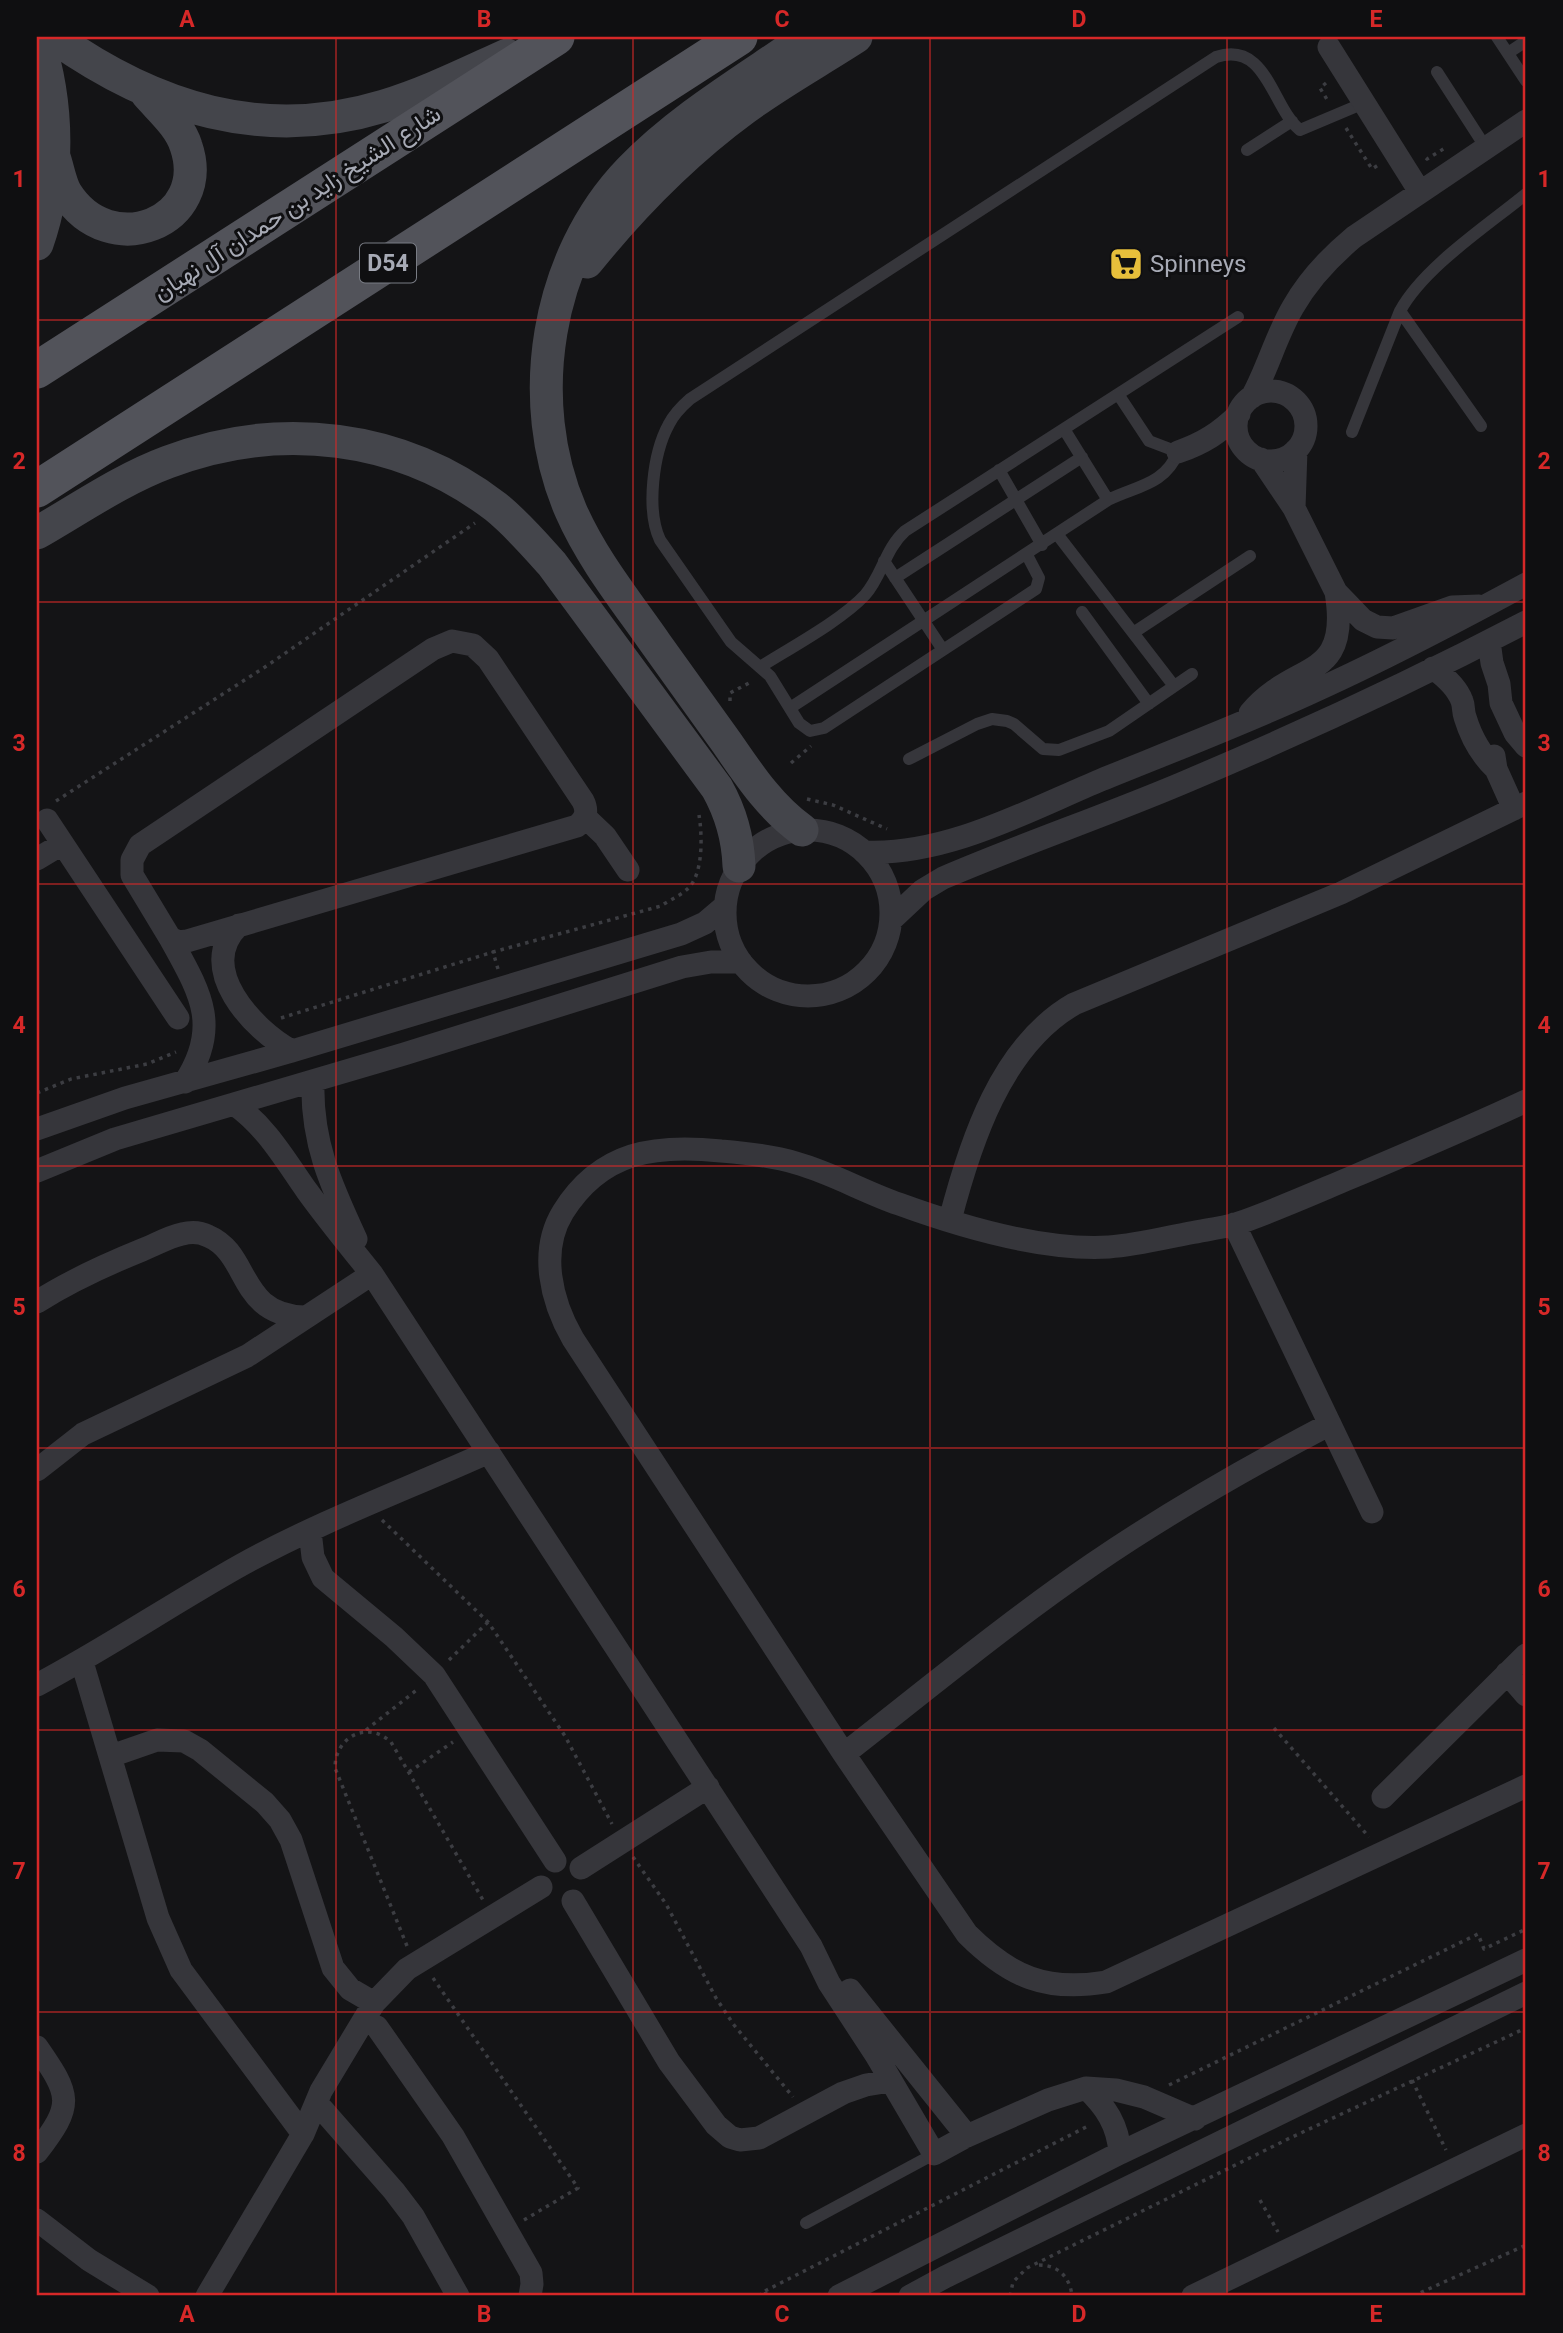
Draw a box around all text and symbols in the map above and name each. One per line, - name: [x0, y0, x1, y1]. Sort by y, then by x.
- text: A: [179, 6, 195, 33]
- text: B: [477, 6, 491, 33]
- text: C: [774, 6, 790, 33]
- text: D: [1072, 6, 1086, 33]
- text: E: [1370, 6, 1383, 33]
- street label: شارع الشيخ زايد بن حمدان آل نهيان: [148, 99, 448, 309]
- text: 1: [12, 166, 26, 193]
- text: 1: [1537, 166, 1551, 193]
- road number: D54: [360, 244, 416, 282]
- supermarket icon: Spinneys: [1107, 245, 1145, 283]
- place label: Spinneys: [1150, 250, 1246, 278]
- text: 2: [12, 448, 26, 475]
- text: 2: [1537, 448, 1551, 475]
- text: 3: [12, 730, 26, 757]
- text: 3: [1537, 730, 1551, 757]
- text: 4: [12, 1012, 26, 1039]
- text: 4: [1537, 1012, 1551, 1039]
- text: 5: [12, 1294, 26, 1321]
- text: 5: [1537, 1294, 1551, 1321]
- text: 6: [12, 1576, 26, 1603]
- text: 6: [1537, 1576, 1551, 1603]
- text: 7: [12, 1858, 26, 1885]
- text: 7: [1537, 1858, 1551, 1885]
- text: 8: [12, 2140, 26, 2167]
- text: 8: [1537, 2140, 1551, 2167]
- text: A: [179, 2301, 195, 2328]
- text: B: [477, 2301, 491, 2328]
- text: C: [774, 2301, 790, 2328]
- text: D: [1072, 2301, 1086, 2328]
- text: E: [1370, 2301, 1383, 2328]

